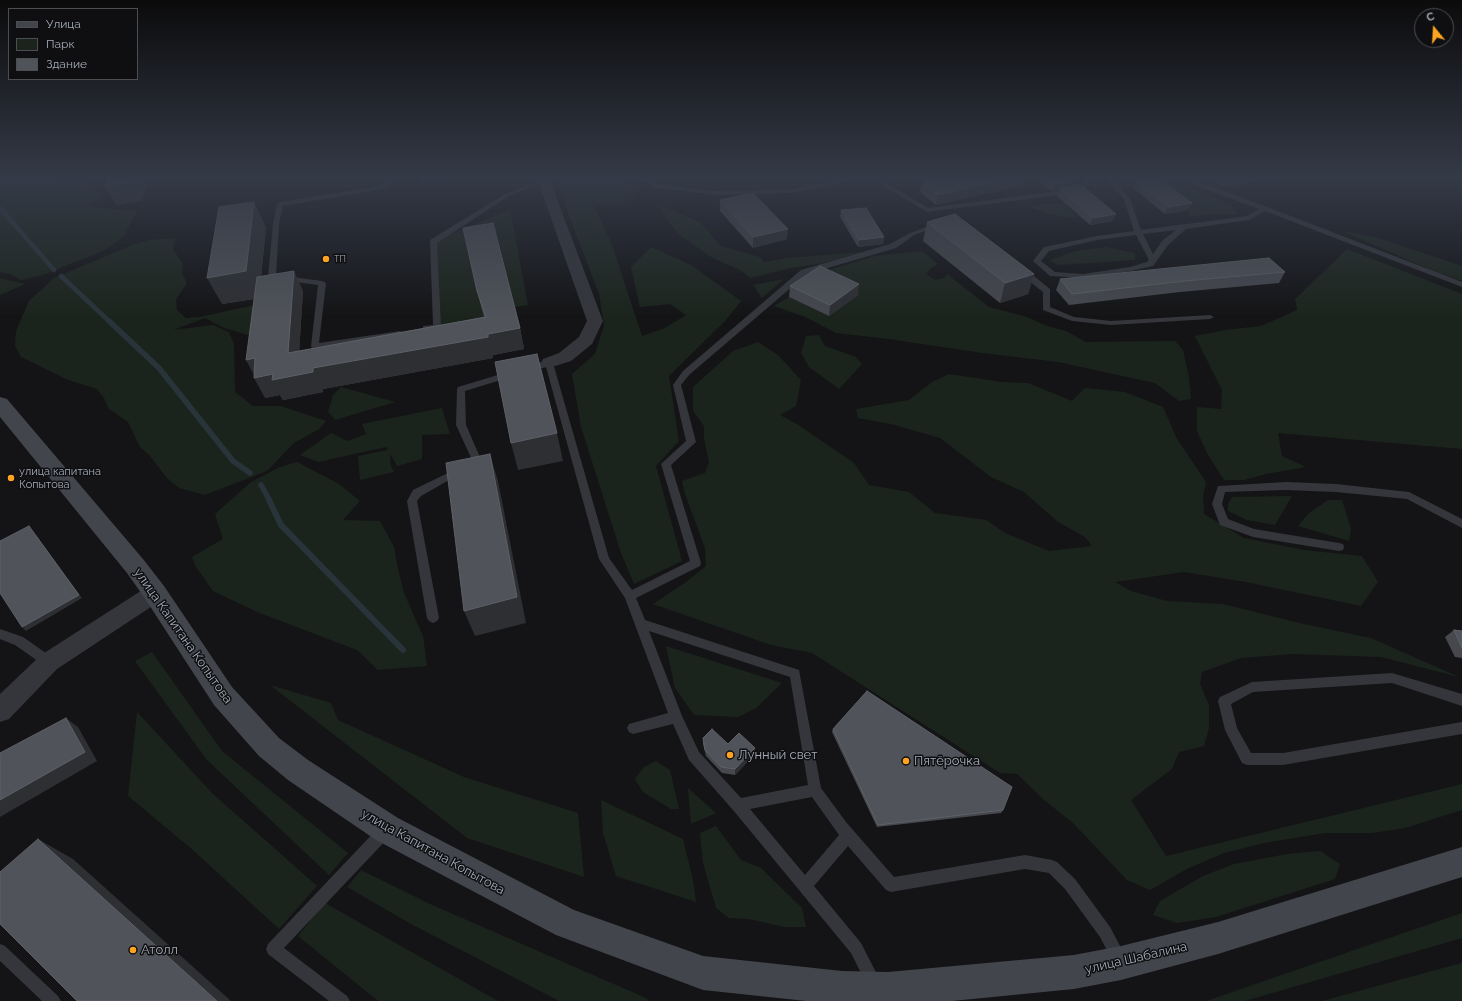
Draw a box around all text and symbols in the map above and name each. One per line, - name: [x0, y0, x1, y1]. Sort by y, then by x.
- legend: [8, 8, 138, 80]
- north arrow: [1414, 8, 1454, 48]
- text: С: [1425, 10, 1436, 24]
- text: Улица: [46, 17, 81, 31]
- text: Парк: [46, 37, 75, 51]
- text: Здание: [46, 57, 87, 71]
- marker: ТП: [321, 254, 331, 264]
- place label: ТП: [334, 254, 346, 264]
- place label: улица капитана Копытова: [19, 465, 101, 491]
- marker: улица капитана Копытова: [6, 473, 16, 483]
- street label: улица Капитана Копытова: [130, 565, 236, 707]
- place label: Лунный свет: [738, 747, 817, 763]
- marker: Лунный свет: [725, 750, 735, 760]
- place label: Пятёрочка: [914, 753, 980, 769]
- marker: Пятёрочка: [901, 756, 911, 766]
- street label: улица Капитана Копытова: [359, 806, 507, 898]
- street label: улица Шабалина: [1083, 939, 1189, 977]
- place label: Атолл: [141, 942, 178, 958]
- marker: Атолл: [128, 945, 138, 955]

